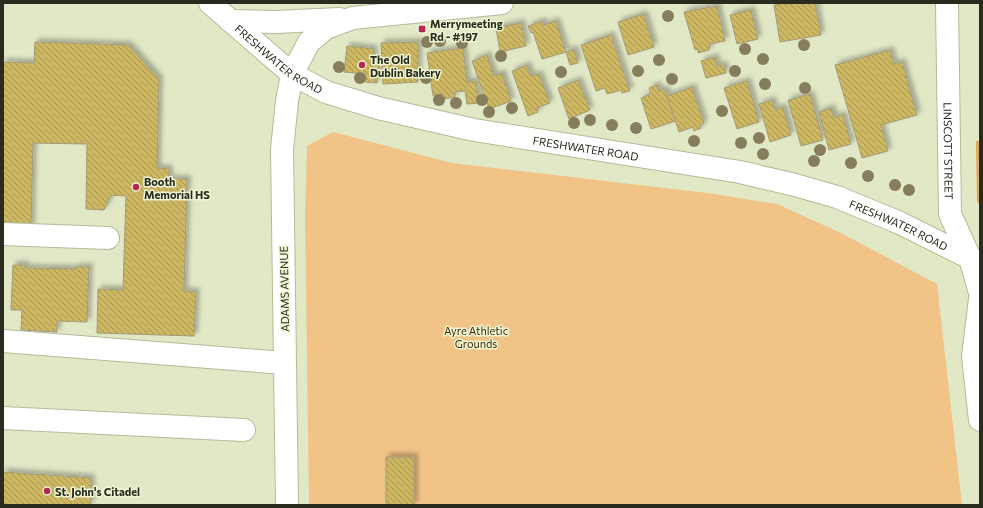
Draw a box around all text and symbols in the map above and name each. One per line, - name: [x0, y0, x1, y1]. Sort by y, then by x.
- place label: Merrymeeting Rd - #197: [430, 17, 503, 43]
- street label: FRESHWATER ROAD: [233, 21, 325, 96]
- marker: Merrymeeting Rd - #197: [417, 24, 427, 34]
- place label: The Old Dublin Bakery: [370, 53, 441, 79]
- marker: The Old Dublin Bakery: [357, 60, 367, 70]
- street label: LINSCOTT STREET: [942, 102, 956, 200]
- street label: FRESHWATER ROAD: [532, 133, 639, 162]
- place label: Booth Memorial HS: [144, 175, 210, 201]
- marker: Booth Memorial HS: [131, 182, 141, 192]
- street label: FRESHWATER ROAD: [848, 196, 950, 252]
- street label: ADAMS AVENUE: [277, 246, 291, 332]
- park label: Ayre Athletic Grounds: [444, 324, 508, 350]
- place label: St. John's Citadel: [55, 485, 140, 499]
- marker: St. John's Citadel: [42, 486, 52, 496]

